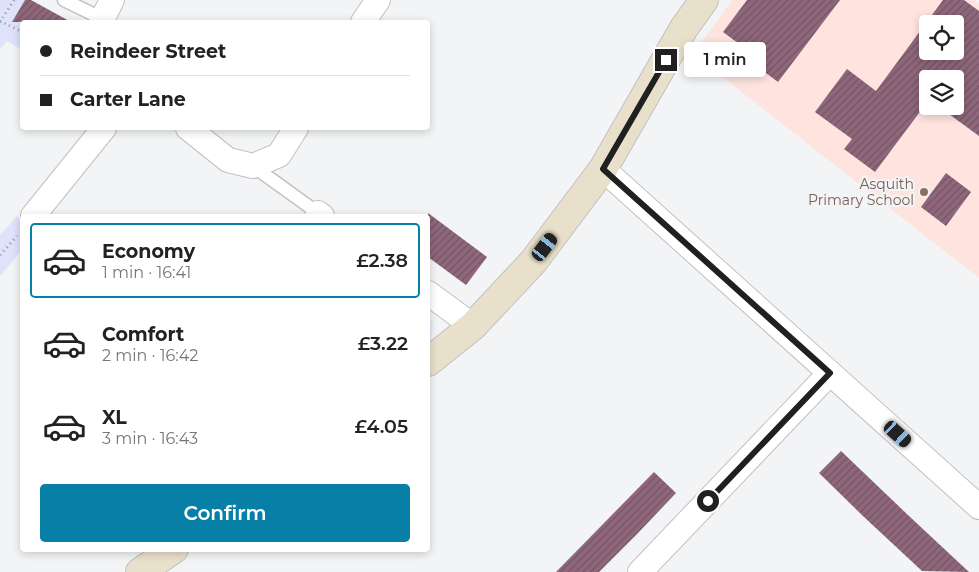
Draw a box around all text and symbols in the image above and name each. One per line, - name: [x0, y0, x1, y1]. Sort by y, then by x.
- map controls: [919, 15, 964, 115]
- button: locate: [919, 15, 964, 60]
- text: Reindeer Street: [70, 40, 226, 63]
- callout: 1 min: [684, 42, 766, 78]
- route end: [655, 49, 677, 71]
- text: 1 min: [704, 50, 746, 69]
- button: layers: [919, 70, 964, 115]
- text: Carter Lane: [70, 88, 186, 111]
- place label: Asquith Primary School: [808, 175, 914, 209]
- marker: Asquith Primary School: [918, 186, 930, 198]
- car: [529, 231, 560, 263]
- icon: car: [42, 238, 87, 283]
- text: Economy: [102, 240, 195, 263]
- text: £2.38: [356, 249, 408, 272]
- text: 1 min · 16:41: [102, 263, 191, 282]
- icon: car: [42, 321, 87, 366]
- text: Comfort: [102, 323, 184, 346]
- text: £3.22: [358, 332, 408, 355]
- text: 2 min · 16:42: [102, 346, 198, 365]
- icon: car: [42, 404, 87, 449]
- text: XL: [102, 406, 127, 429]
- text: £4.05: [355, 415, 408, 438]
- car: [881, 418, 914, 450]
- text: 3 min · 16:43: [102, 429, 198, 448]
- button: Confirm: [40, 484, 410, 542]
- route start: [697, 490, 719, 512]

